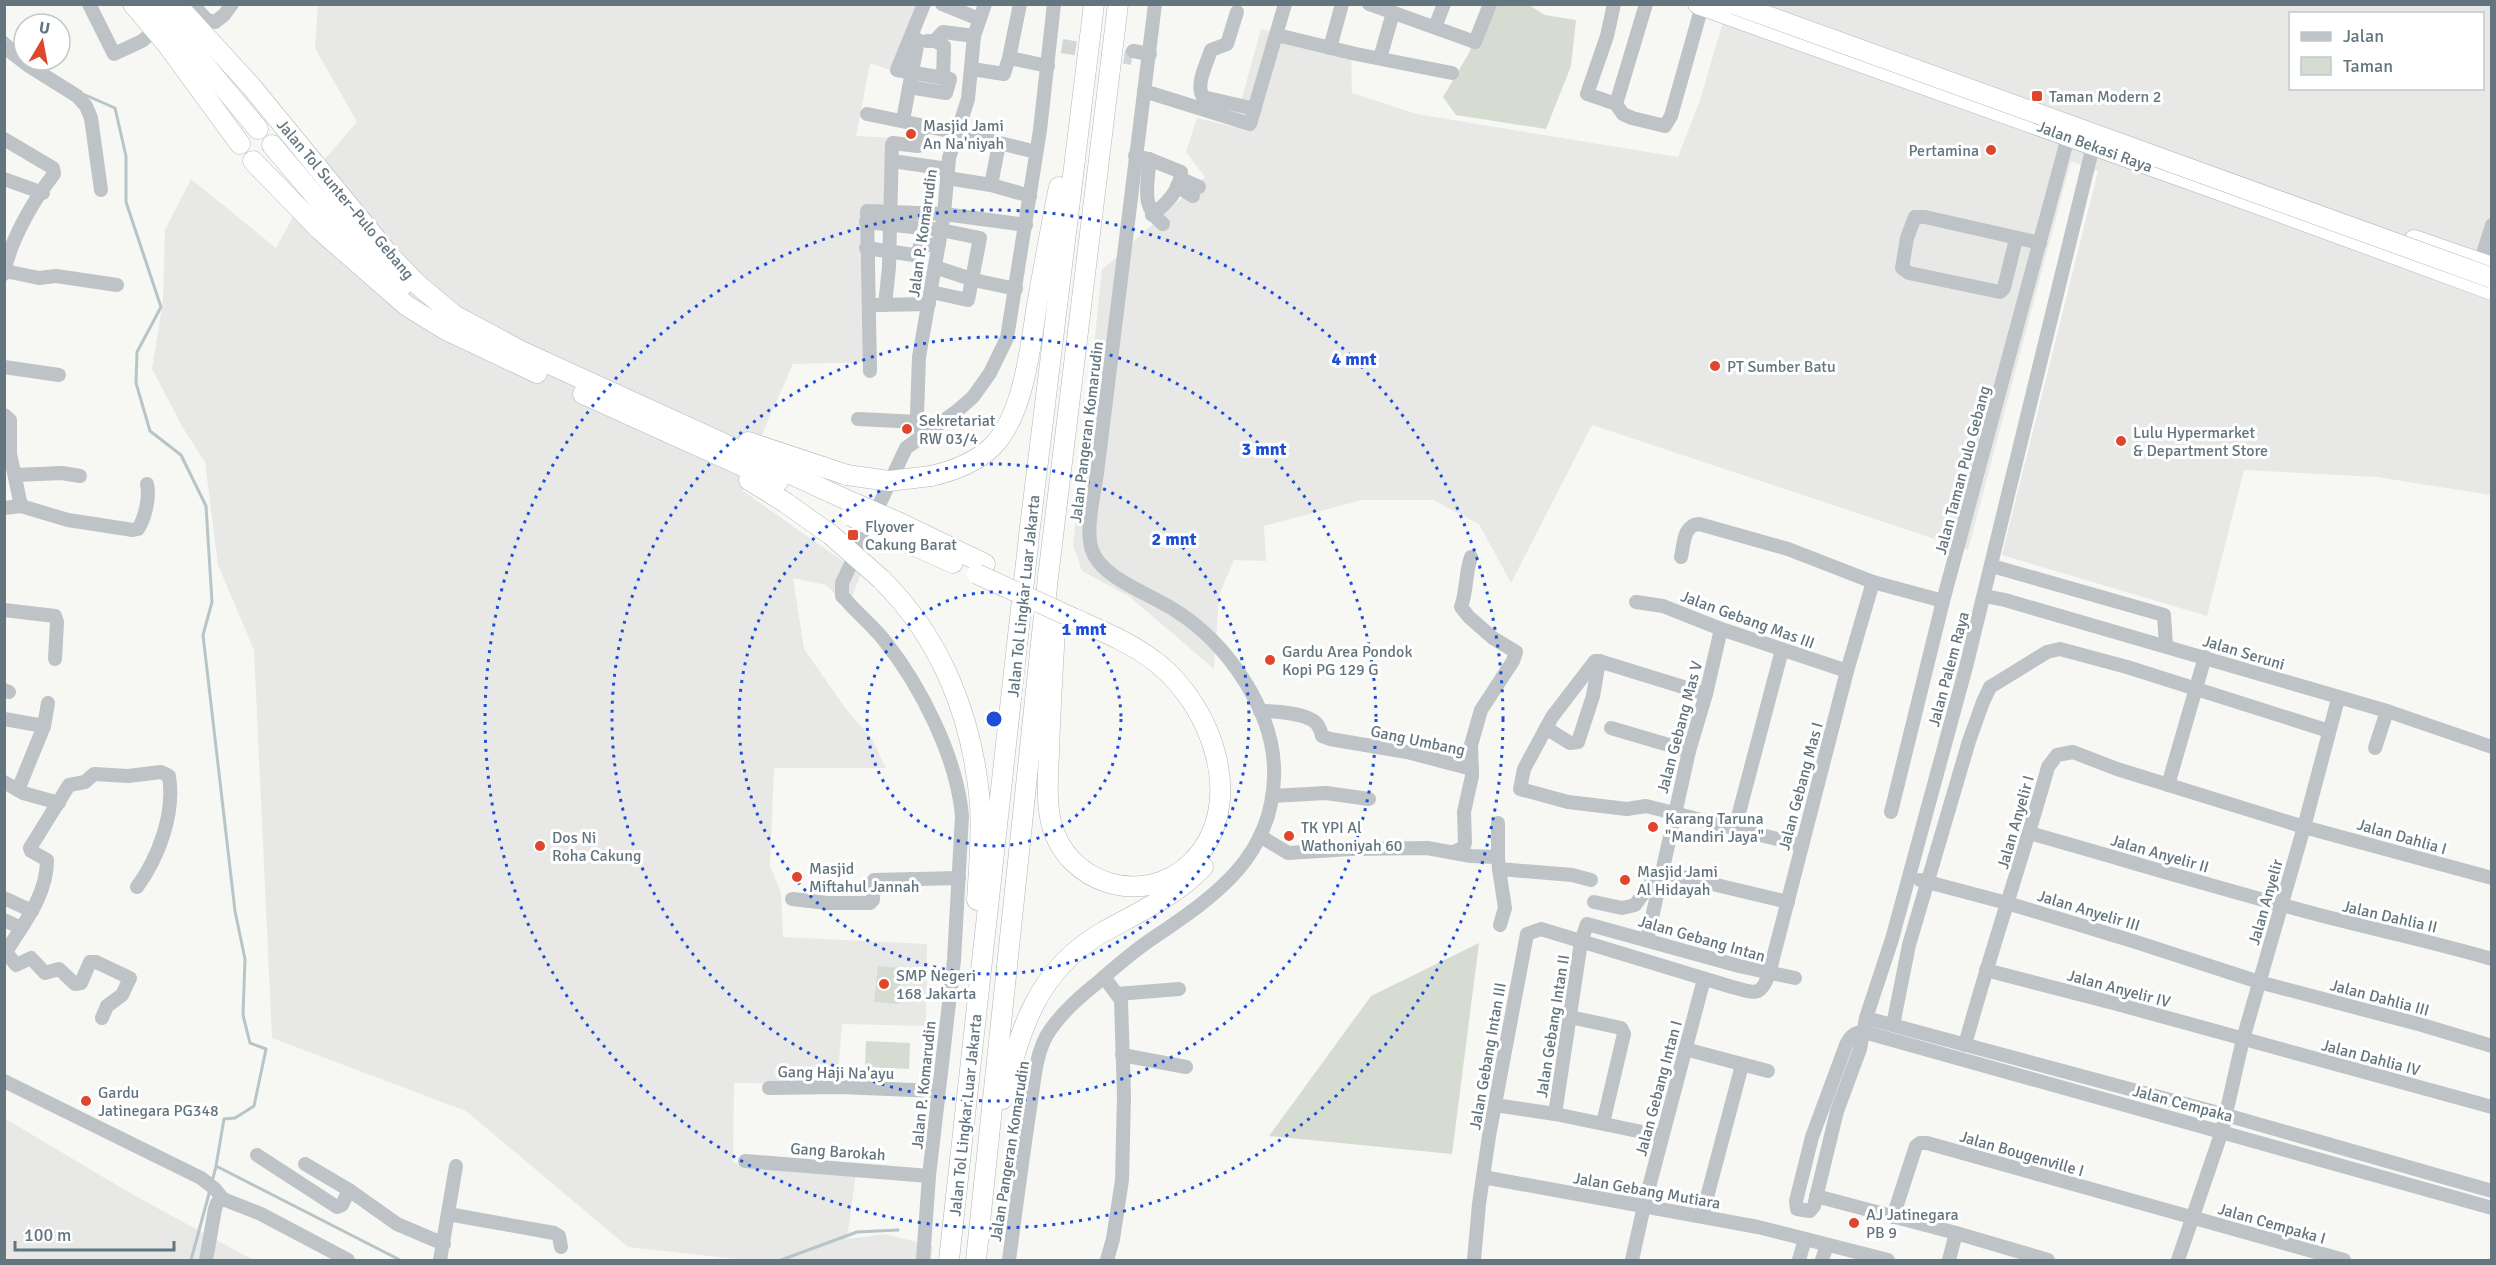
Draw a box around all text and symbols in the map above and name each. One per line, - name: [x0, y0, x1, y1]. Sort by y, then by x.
- north arrow: [12, 12, 72, 72]
- legend: [2289, 12, 2484, 90]
- text: U: [37, 17, 51, 39]
- text: Jalan: [2343, 25, 2384, 47]
- text: Taman: [2343, 55, 2393, 77]
- place label: Taman Modern 2: [2049, 87, 2161, 107]
- marker: Taman Modern 2: [2030, 89, 2044, 103]
- street label: Jalan Tol Sunter–Pulo Gebang: [272, 115, 418, 284]
- place label: Masjid Jami An Na'niyah: [923, 116, 1004, 154]
- street label: Jalan Bekasi Raya: [2034, 117, 2155, 177]
- marker: Masjid Jami An Na'niyah: [904, 127, 918, 141]
- place label: Pertamina: [1908, 141, 1979, 161]
- marker: Pertamina: [1984, 143, 1998, 157]
- street label: Jalan P. Komarudin: [904, 168, 942, 299]
- street label: Jalan Pangeran Komarudin: [1066, 340, 1108, 524]
- text: 4 mnt: [1332, 348, 1377, 370]
- place label: PT Sumber Batu: [1727, 357, 1836, 377]
- marker: PT Sumber Batu: [1708, 359, 1722, 373]
- street label: Jalan Taman Pulo Gebang: [1931, 384, 1995, 557]
- place label: Sekretariat RW 03/4: [919, 411, 996, 449]
- marker: Sekretariat RW 03/4: [900, 422, 914, 436]
- place label: Lulu Hypermarket & Department Store: [2133, 423, 2268, 461]
- marker: Lulu Hypermarket & Department Store: [2114, 434, 2128, 448]
- text: 3 mnt: [1242, 438, 1287, 460]
- street label: Jalan Tol Lingkar Luar Jakarta: [1003, 494, 1045, 698]
- place label: Flyover Cakung Barat: [865, 517, 957, 555]
- marker: Flyover Cakung Barat: [846, 528, 860, 542]
- text: 2 mnt: [1152, 528, 1197, 550]
- street label: Jalan Gebang Mas III: [1678, 586, 1817, 653]
- street label: Jalan Palem Raya: [1924, 609, 1974, 729]
- text: 1 mnt: [1062, 618, 1107, 640]
- street label: Jalan Seruni: [2200, 631, 2287, 675]
- place label: Gardu Area Pondok Kopi PG 129 G: [1282, 642, 1412, 680]
- marker: Gardu Area Pondok Kopi PG 129 G: [1263, 653, 1277, 667]
- street label: Jalan Gebang Mas V: [1653, 659, 1707, 796]
- centre of rings: [984, 709, 1004, 729]
- street label: Jalan Gebang Mas I: [1774, 720, 1828, 852]
- street label: Gang Umbang: [1369, 721, 1467, 761]
- street label: Jalan Anyelir I: [1993, 773, 2039, 871]
- place label: Karang Taruna "Mandiri Jaya": [1665, 809, 1764, 847]
- street label: Jalan Dahlia I: [2355, 815, 2449, 859]
- place label: TK YPI Al Wathoniyah 60: [1301, 818, 1402, 856]
- marker: Karang Taruna "Mandiri Jaya": [1646, 820, 1660, 834]
- place label: Dos Ni Roha Cakung: [552, 828, 641, 866]
- marker: TK YPI Al Wathoniyah 60: [1282, 829, 1296, 843]
- street label: Jalan Anyelir II: [2108, 830, 2211, 878]
- marker: Dos Ni Roha Cakung: [533, 839, 547, 853]
- street label: Jalan Anyelir: [2244, 857, 2288, 947]
- place label: Masjid Miftahul Jannah: [809, 859, 920, 897]
- place label: Masjid Jami Al Hidayah: [1637, 862, 1718, 900]
- marker: Masjid Miftahul Jannah: [790, 870, 804, 884]
- marker: Masjid Jami Al Hidayah: [1618, 873, 1632, 887]
- street label: Jalan Anyelir III: [2035, 886, 2142, 936]
- street label: Jalan Dahlia II: [2340, 896, 2439, 938]
- street label: Jalan Gebang Intan: [1636, 911, 1768, 967]
- street label: Jalan Gebang Intan II: [1532, 953, 1574, 1099]
- place label: SMP Negeri 168 Jakarta: [896, 966, 976, 1004]
- street label: Jalan Anyelir IV: [2065, 966, 2172, 1012]
- street label: Jalan Dahlia III: [2328, 975, 2431, 1021]
- marker: SMP Negeri 168 Jakarta: [877, 977, 891, 991]
- street label: Jalan Gebang Intan III: [1465, 981, 1511, 1131]
- street label: Jalan Tol Lingkar Luar Jakarta: [945, 1013, 987, 1217]
- street label: Jalan Gebang Intan I: [1631, 1018, 1687, 1158]
- street label: Jalan P. Komarudin: [907, 1020, 941, 1150]
- street label: Jalan Dahlia IV: [2319, 1035, 2422, 1081]
- street label: Jalan Pangeran Komarudin: [986, 1059, 1034, 1243]
- street label: Gang Haji Na'ayu: [777, 1062, 895, 1084]
- street label: Jalan Cempaka: [2130, 1081, 2235, 1127]
- place label: Gardu Jatinegara PG348: [98, 1083, 219, 1121]
- marker: Gardu Jatinegara PG348: [79, 1094, 93, 1108]
- street label: Jalan Bougenville I: [1957, 1127, 2086, 1181]
- street label: Gang Barokah: [790, 1139, 886, 1165]
- street label: Jalan Gebang Mutiara: [1572, 1168, 1722, 1214]
- street label: Jalan Cempaka I: [2216, 1199, 2328, 1249]
- place label: AJ Jatinegara PB 9: [1866, 1205, 1959, 1243]
- scale bar: [15, 1214, 174, 1252]
- marker: AJ Jatinegara PB 9: [1847, 1216, 1861, 1230]
- text: 100 m: [24, 1224, 71, 1246]

